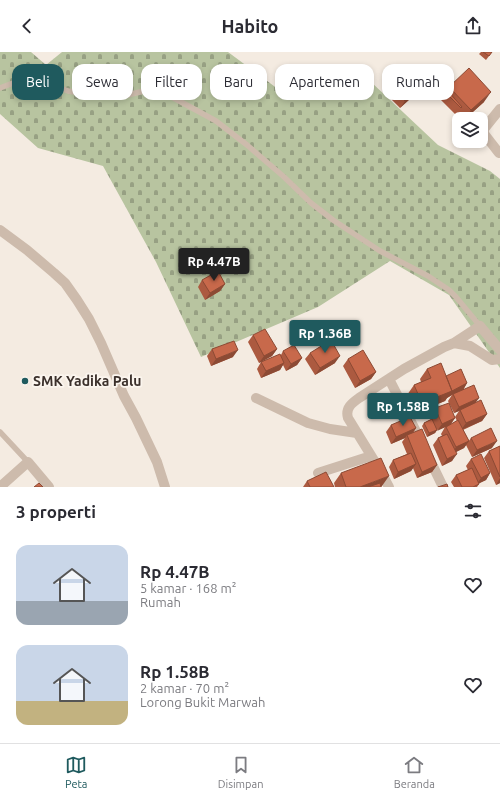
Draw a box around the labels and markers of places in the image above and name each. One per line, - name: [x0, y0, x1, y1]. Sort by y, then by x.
- pin: Rp 4.47B: [173, 248, 255, 282]
- pin: Rp 1.36B: [284, 320, 366, 354]
- place label: SMK Yadika Palu: [33, 373, 141, 389]
- marker: SMK Yadika Palu: [20, 376, 30, 386]
- pin: Rp 1.58B: [362, 393, 444, 427]

